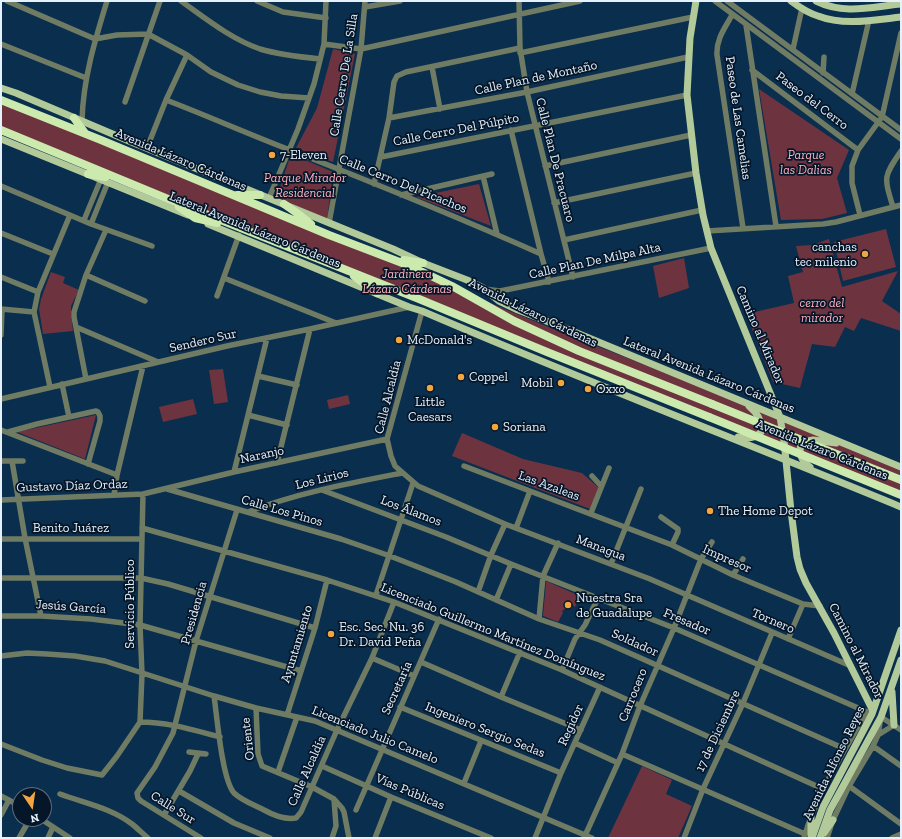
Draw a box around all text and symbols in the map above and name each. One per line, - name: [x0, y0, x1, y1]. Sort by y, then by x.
- street label: Calle Cerro De La Silla: [327, 13, 361, 137]
- street label: Paseo de Las Camelias: [722, 55, 754, 181]
- street label: Calle Plan de Montaño: [473, 57, 599, 99]
- street label: Paseo del Cerro: [773, 69, 851, 133]
- street label: Calle Plan De Pracuaro: [532, 96, 578, 224]
- street label: Calle Cerro Del Púlpito: [392, 110, 520, 150]
- street label: Avenida Lázaro Cárdenas: [113, 125, 249, 195]
- place label: 7-Eleven: [280, 147, 327, 163]
- park label: Parque las Dalias: [780, 147, 832, 178]
- marker: 7-Eleven: [267, 150, 277, 160]
- street label: Calle Cerro Del Picachos: [337, 151, 469, 217]
- park label: Parque Mirador Residencial: [264, 170, 346, 201]
- street label: Lateral Avenida Lázaro Cárdenas: [167, 188, 343, 272]
- street label: Calle Plan De Milpa Alta: [528, 239, 662, 283]
- place label: canchas tec milenio: [795, 239, 857, 270]
- marker: canchas tec milenio: [860, 249, 870, 259]
- park label: Jardinera Lázaro Cárdenas: [362, 266, 452, 297]
- street label: Avenida Lázaro Cárdenas: [466, 275, 600, 351]
- street label: Camino al Mirador: [732, 283, 788, 387]
- park label: cerro del mirador: [800, 295, 844, 326]
- street label: Sendero Sur: [168, 326, 238, 356]
- place label: McDonald's: [407, 332, 472, 348]
- street label: Lateral Avenida Lázaro Cárdenas: [621, 333, 797, 417]
- marker: McDonald's: [394, 335, 404, 345]
- street label: Calle Alcaldía: [371, 359, 405, 435]
- place label: Coppel: [469, 369, 508, 385]
- marker: Coppel: [456, 372, 466, 382]
- place label: Mobil: [521, 375, 553, 391]
- marker: Mobil: [556, 378, 566, 388]
- place label: Oxxo: [596, 381, 625, 397]
- marker: Little Caesars: [425, 383, 435, 393]
- marker: Oxxo: [583, 384, 593, 394]
- place label: Little Caesars: [408, 394, 452, 425]
- street label: Avenida Lázaro Cárdenas: [754, 416, 890, 484]
- place label: Soriana: [503, 419, 546, 435]
- marker: Soriana: [490, 422, 500, 432]
- street label: Naranjo: [239, 443, 285, 467]
- street label: Los Lirios: [294, 465, 350, 493]
- street label: Las Azaleas: [516, 468, 582, 504]
- street label: Gustavo Díaz Ordaz: [16, 476, 128, 496]
- street label: Calle Los Pinos: [239, 492, 325, 530]
- street label: Los Álamos: [378, 492, 444, 530]
- place label: The Home Depot: [718, 503, 813, 519]
- marker: The Home Depot: [705, 506, 715, 516]
- street label: Benito Juárez: [33, 520, 109, 536]
- street label: Managua: [574, 531, 628, 565]
- street label: Impresor: [700, 541, 754, 577]
- street label: Servicio Público: [122, 559, 138, 649]
- street label: Presidencia: [178, 580, 210, 646]
- street label: Licenciado Guillermo Martínez Domínguez: [378, 580, 608, 684]
- place label: Nuestra Sra de Guadalupe: [576, 590, 652, 621]
- street label: Jesús García: [36, 597, 106, 617]
- marker: Nuestra Sra de Guadalupe: [563, 600, 573, 610]
- street label: Camino al Mirador: [825, 601, 887, 701]
- street label: Ayuntamiento: [278, 603, 316, 685]
- street label: Fresador: [661, 605, 713, 639]
- street label: Tornero: [749, 605, 797, 637]
- place label: Esc. Sec. Nu. 36 Dr. David Peña: [339, 619, 424, 650]
- street label: Soldador: [609, 626, 661, 660]
- marker: Esc. Sec. Nu. 36 Dr. David Peña: [326, 629, 336, 639]
- street label: Secretaría: [378, 659, 416, 717]
- street label: Carrocero: [615, 666, 651, 724]
- street label: 17 de Diciembre: [692, 688, 744, 774]
- street label: Ingeniero Sergio Sedas: [423, 699, 547, 761]
- street label: Regidor: [555, 702, 587, 748]
- street label: Licenciado Julio Camelo: [310, 703, 440, 767]
- street label: Avenida Alfonso Reyes: [800, 703, 868, 823]
- street label: Oriente: [238, 717, 258, 761]
- street label: Calle Alcaldía: [285, 733, 329, 809]
- street label: Vías Públicas: [373, 770, 447, 814]
- north arrow: [12, 787, 52, 827]
- street label: Calle Sur: [148, 788, 198, 828]
- text: N: [29, 811, 40, 825]

